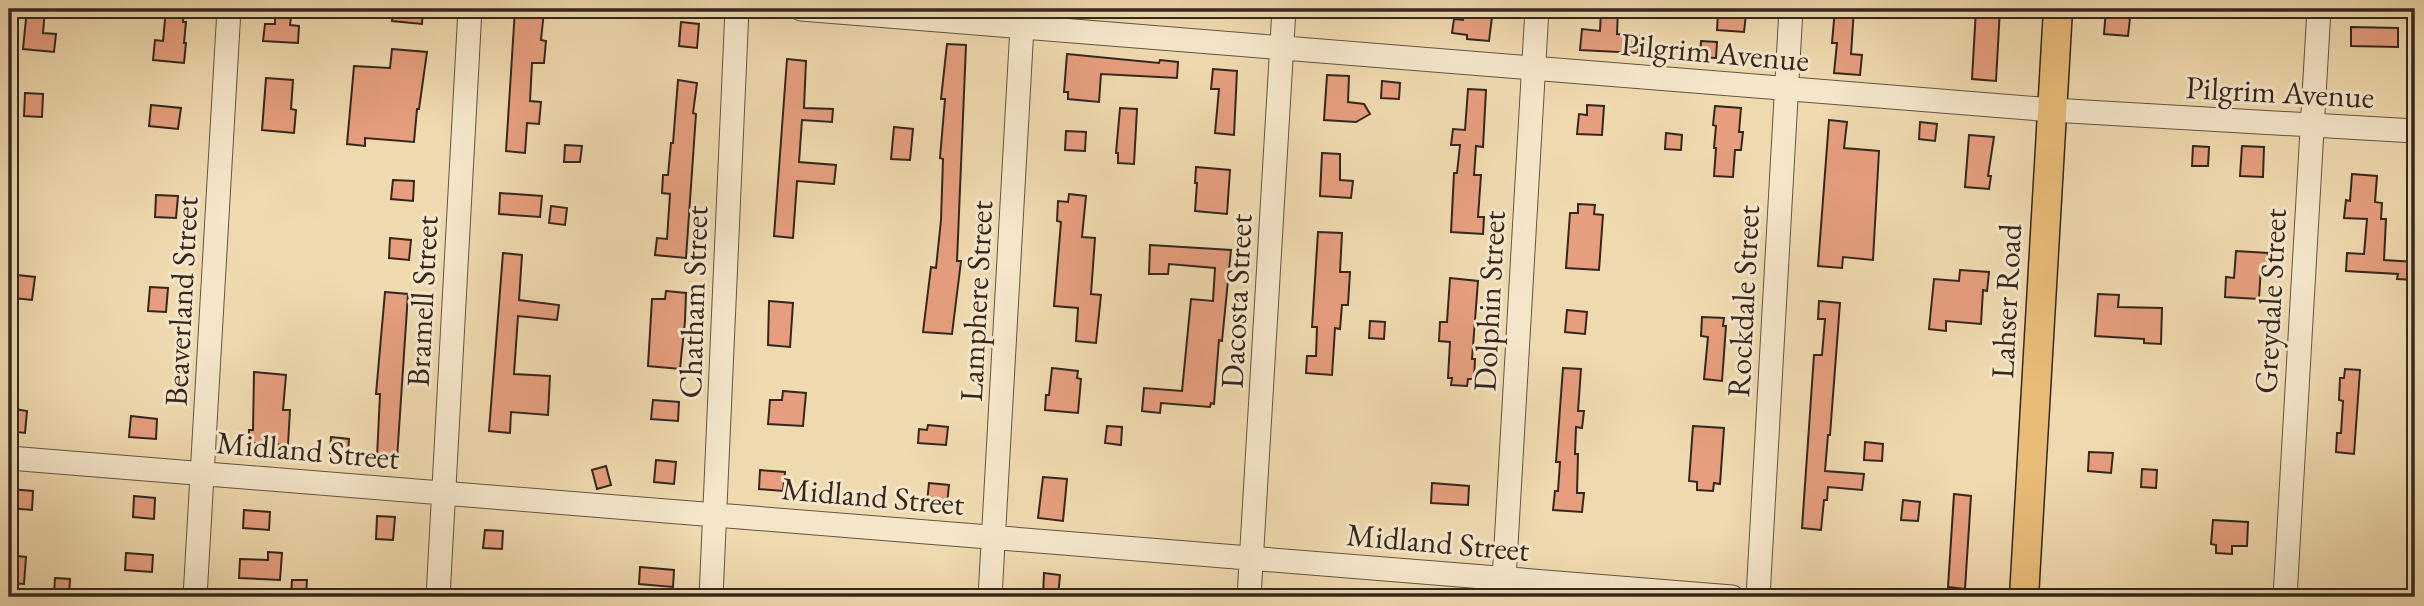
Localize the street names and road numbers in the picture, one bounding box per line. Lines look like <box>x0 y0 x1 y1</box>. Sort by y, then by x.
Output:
street label: Pilgrim Avenue <box>1619 23 1811 81</box>
street label: Pilgrim Avenue <box>2185 66 2375 118</box>
street label: Beaverland Street <box>155 195 207 407</box>
street label: Lamphere Street <box>950 199 1002 403</box>
street label: Rockdale Street <box>1717 204 1769 398</box>
street label: Chatham Street <box>669 205 717 399</box>
street label: Greydale Street <box>2244 207 2296 395</box>
street label: Dolphin Street <box>1463 209 1515 393</box>
street label: Dacosta Street <box>1210 213 1262 389</box>
street label: Bramell Street <box>397 214 447 388</box>
street label: Lahser Road <box>1981 222 2031 379</box>
street label: Midland Street <box>215 421 401 479</box>
street label: Midland Street <box>780 467 966 525</box>
street label: Midland Street <box>1345 513 1531 571</box>

